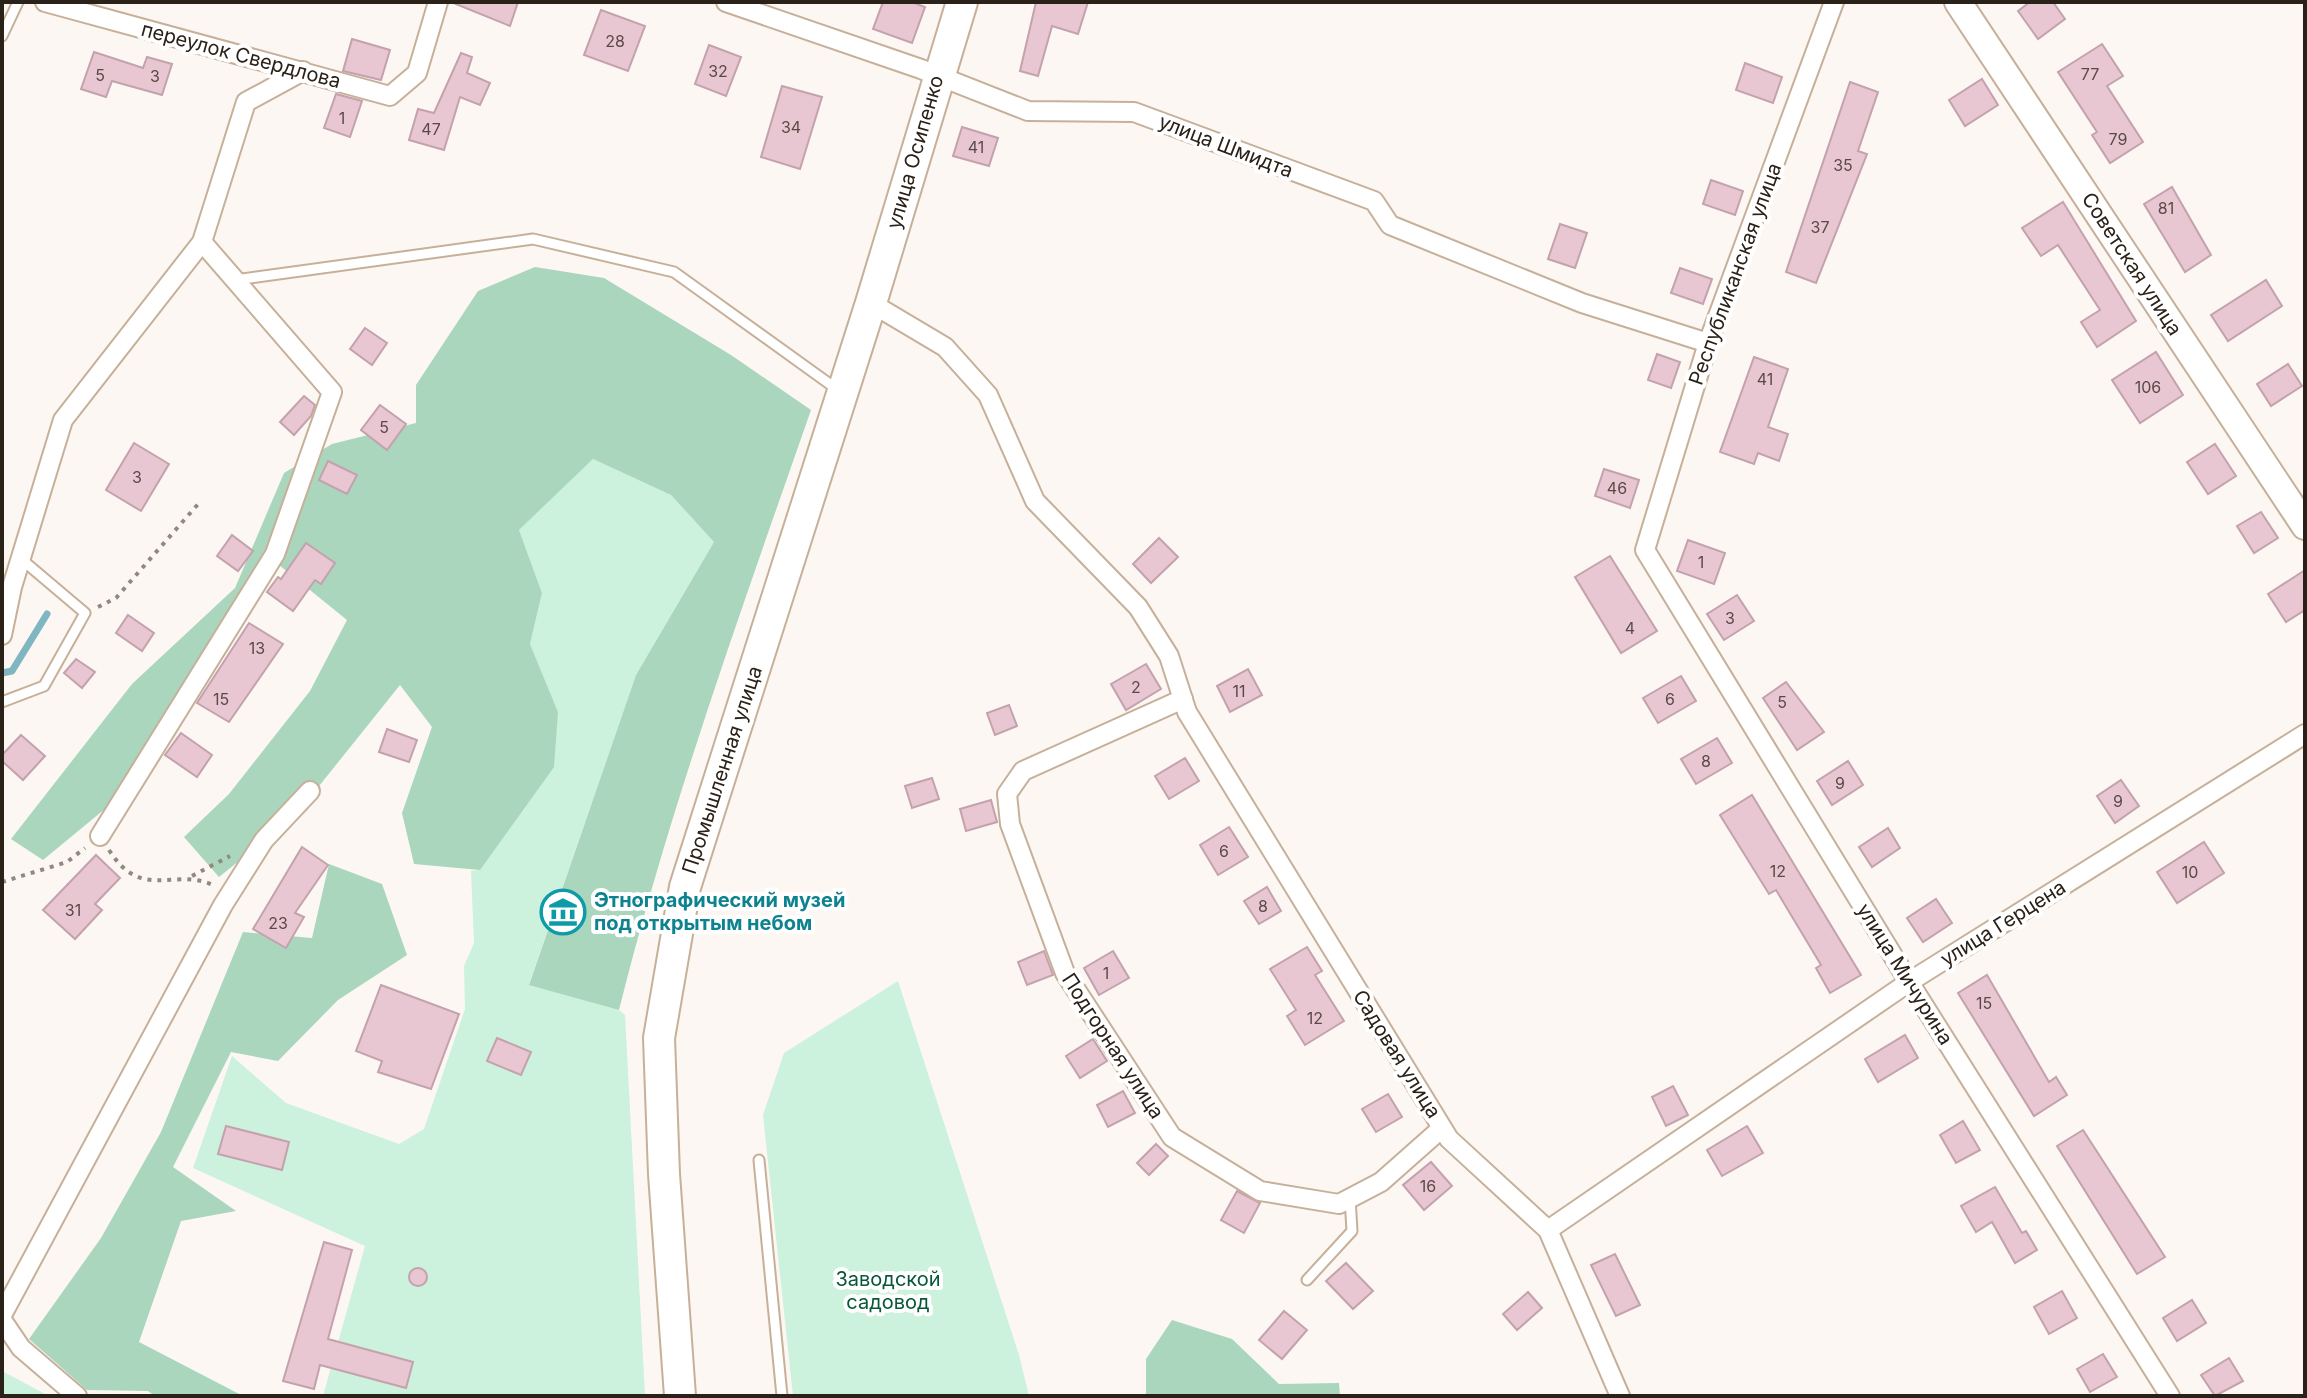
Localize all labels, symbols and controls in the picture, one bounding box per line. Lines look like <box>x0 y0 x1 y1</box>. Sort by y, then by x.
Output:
street label: переулок Свердлова <box>139 17 343 93</box>
house number: 28 <box>605 31 625 51</box>
house number: 32 <box>708 61 728 81</box>
house number: 77 <box>2081 64 2099 84</box>
house number: 5 <box>95 65 105 85</box>
house number: 3 <box>150 66 160 86</box>
street label: улица Осипенко <box>882 72 948 232</box>
house number: 1 <box>339 108 345 128</box>
street label: улица Шмидта <box>1155 109 1297 183</box>
house number: 34 <box>781 117 801 137</box>
house number: 47 <box>421 119 441 139</box>
house number: 79 <box>2109 129 2127 149</box>
house number: 41 <box>968 137 984 157</box>
house number: 35 <box>1833 155 1853 175</box>
street label: Республиканская улица <box>1684 160 1786 388</box>
street label: Советская улица <box>2077 188 2187 340</box>
house number: 81 <box>2158 198 2174 218</box>
house number: 37 <box>1811 217 1829 237</box>
house number: 41 <box>1757 369 1773 389</box>
house number: 106 <box>2135 377 2161 397</box>
house number: 5 <box>379 417 389 437</box>
house number: 3 <box>132 467 142 487</box>
house number: 46 <box>1607 478 1627 498</box>
house number: 1 <box>1698 552 1704 572</box>
house number: 3 <box>1725 608 1735 628</box>
house number: 4 <box>1625 618 1635 638</box>
house number: 13 <box>249 638 265 658</box>
street label: Промышленная улица <box>677 663 767 877</box>
house number: 2 <box>1131 677 1141 697</box>
house number: 11 <box>1232 681 1246 701</box>
house number: 15 <box>213 689 229 709</box>
house number: 6 <box>1665 689 1675 709</box>
house number: 5 <box>1777 692 1787 712</box>
house number: 8 <box>1701 751 1711 771</box>
house number: 9 <box>1835 773 1845 793</box>
house number: 9 <box>2113 791 2123 811</box>
house number: 6 <box>1219 841 1229 861</box>
house number: 12 <box>1770 861 1786 881</box>
house number: 10 <box>2182 862 2198 882</box>
street label: улица Герцена <box>1936 875 2070 971</box>
museum icon: Этнографический музей под открытым небом <box>539 888 587 936</box>
place label: Этнографический музей под открытым небом <box>594 888 845 935</box>
house number: 8 <box>1258 896 1268 916</box>
street label: улица Мичурина <box>1852 899 1958 1049</box>
house number: 31 <box>65 900 81 920</box>
house number: 23 <box>268 913 288 933</box>
house number: 1 <box>1103 963 1109 983</box>
street label: Подгорная улица <box>1057 969 1169 1123</box>
street label: Садовая улица <box>1348 986 1446 1122</box>
house number: 15 <box>1976 993 1992 1013</box>
house number: 12 <box>1307 1008 1323 1028</box>
house number: 16 <box>1420 1176 1436 1196</box>
park label: Заводской садовод <box>835 1267 941 1314</box>

